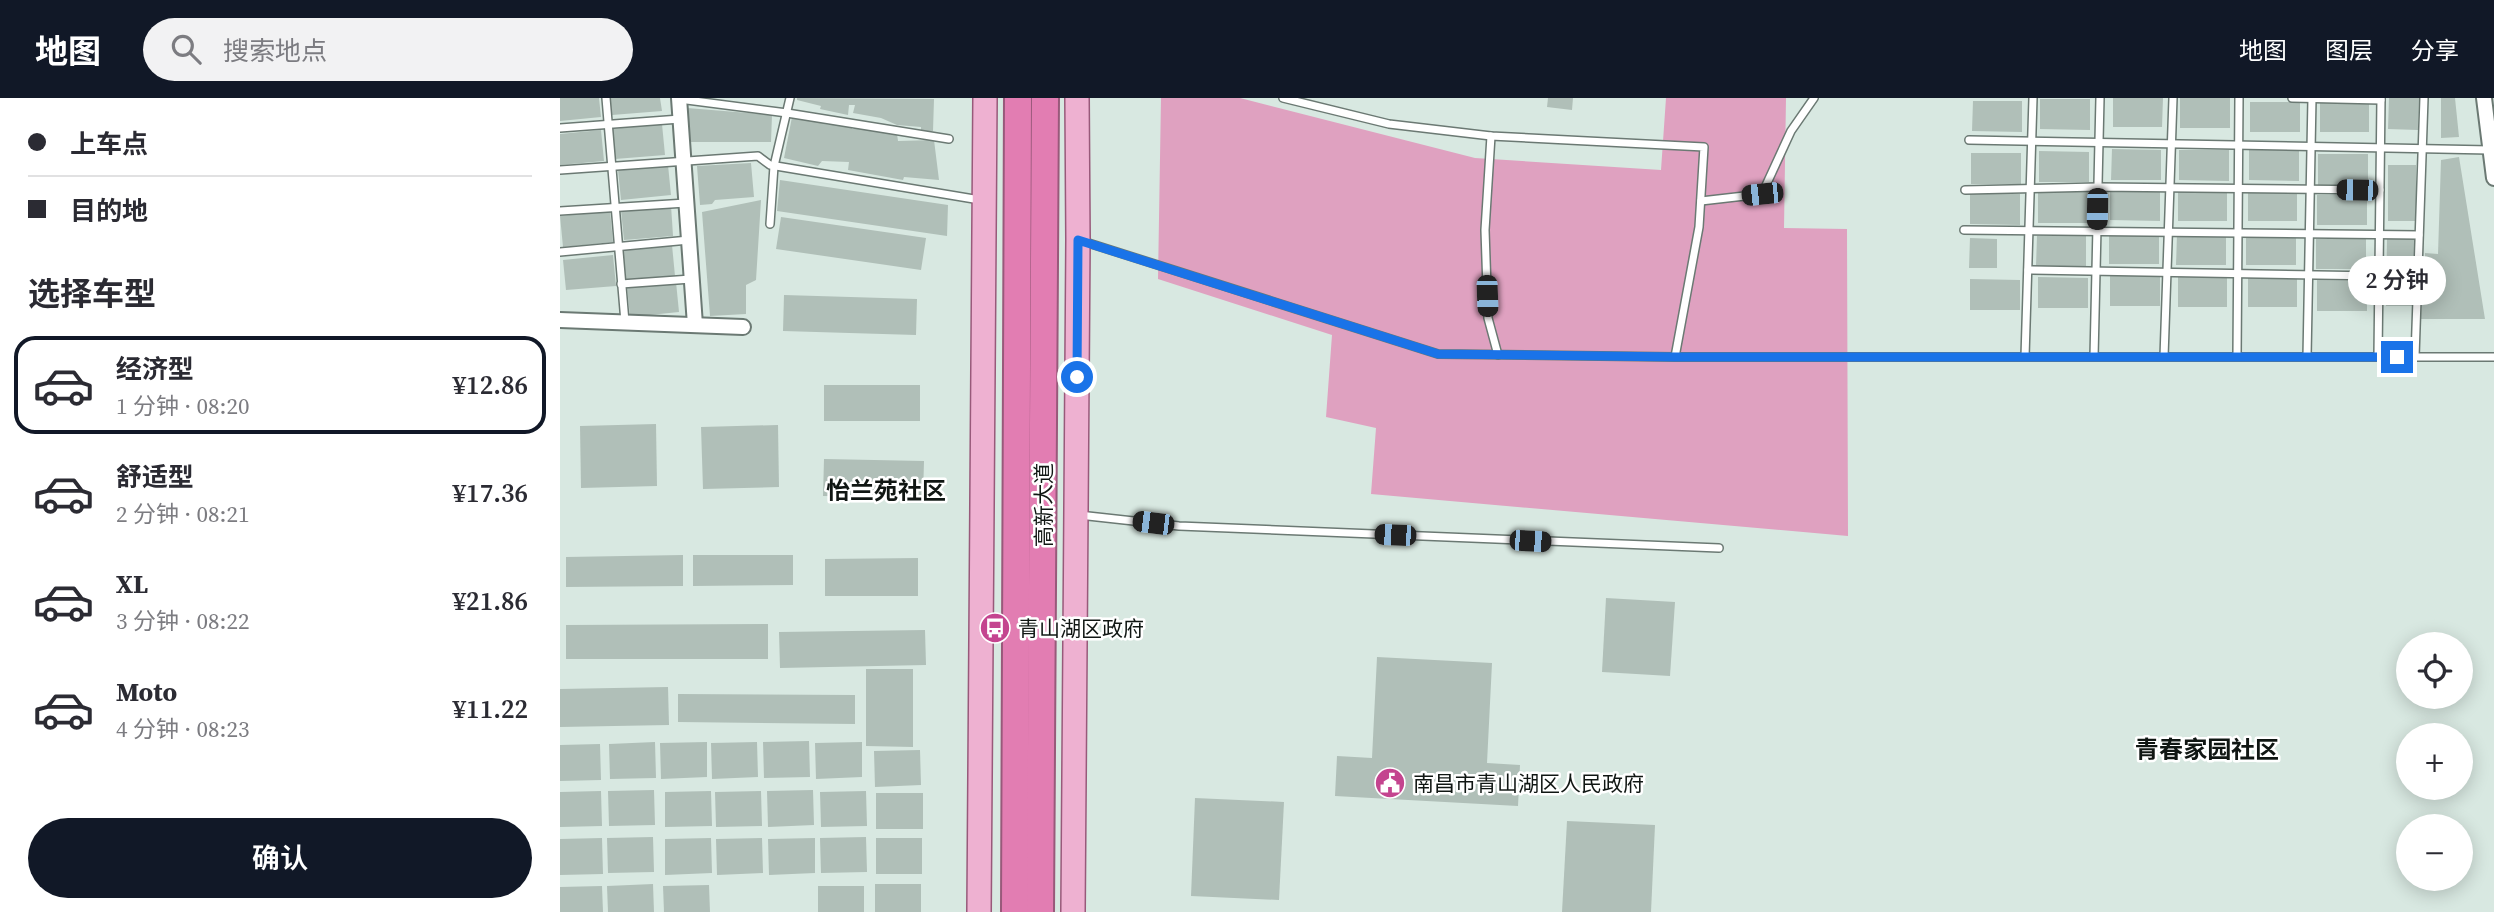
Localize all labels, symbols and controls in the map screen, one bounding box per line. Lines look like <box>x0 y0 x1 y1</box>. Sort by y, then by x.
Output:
search box <box>143 18 633 81</box>
text: 地图 <box>35 29 101 74</box>
icon: search <box>167 30 205 68</box>
text: 搜索地点 <box>223 33 327 69</box>
text: 地图 <box>2239 34 2287 67</box>
text: 图层 <box>2325 34 2373 67</box>
text: 分享 <box>2411 34 2459 67</box>
text: 上车点 <box>70 126 148 162</box>
car <box>2336 179 2379 201</box>
car <box>1741 181 1784 207</box>
car <box>2087 188 2108 230</box>
text: 目的地 <box>70 193 148 229</box>
callout: 2 分钟 <box>2348 256 2446 304</box>
text: 2 分钟 <box>2365 264 2429 296</box>
text: 选择车型 <box>28 272 156 316</box>
car <box>1476 275 1499 317</box>
route end <box>2381 341 2413 373</box>
text: 经济型 <box>116 351 194 387</box>
icon: car <box>32 354 95 417</box>
route start <box>1061 361 1093 393</box>
text: ¥12.86 <box>453 367 528 403</box>
text: 1 分钟 · 08:20 <box>116 390 249 422</box>
text: 舒适型 <box>116 459 194 495</box>
icon: car <box>32 462 95 525</box>
street label: 高新大道 <box>1029 463 1058 547</box>
district label: 怡兰苑社区 <box>826 474 946 507</box>
text: ¥17.36 <box>453 475 528 511</box>
text: 2 分钟 · 08:21 <box>116 498 249 530</box>
car <box>1131 510 1176 536</box>
car <box>1374 524 1417 546</box>
car <box>1509 529 1552 553</box>
text: XL <box>116 566 148 602</box>
icon: car <box>32 570 95 633</box>
text: ¥21.86 <box>453 583 528 619</box>
text: 3 分钟 · 08:22 <box>116 605 249 637</box>
bus stop icon: 青山湖区政府 <box>978 611 1012 645</box>
place label: 青山湖区政府 <box>1018 614 1144 643</box>
map controls <box>2396 632 2473 891</box>
button: locate <box>2396 632 2473 709</box>
text: Moto <box>116 674 177 710</box>
icon: car <box>32 678 95 741</box>
text: ¥11.22 <box>453 691 528 727</box>
text: 4 分钟 · 08:23 <box>116 713 249 745</box>
button: + <box>2396 723 2473 800</box>
district label: 青春家园社区 <box>2135 733 2279 766</box>
public building icon: 南昌市青山湖区人民政府 <box>1373 766 1407 800</box>
place label: 南昌市青山湖区人民政府 <box>1413 769 1644 798</box>
button: − <box>2396 814 2473 891</box>
button: 确认 <box>28 818 532 898</box>

